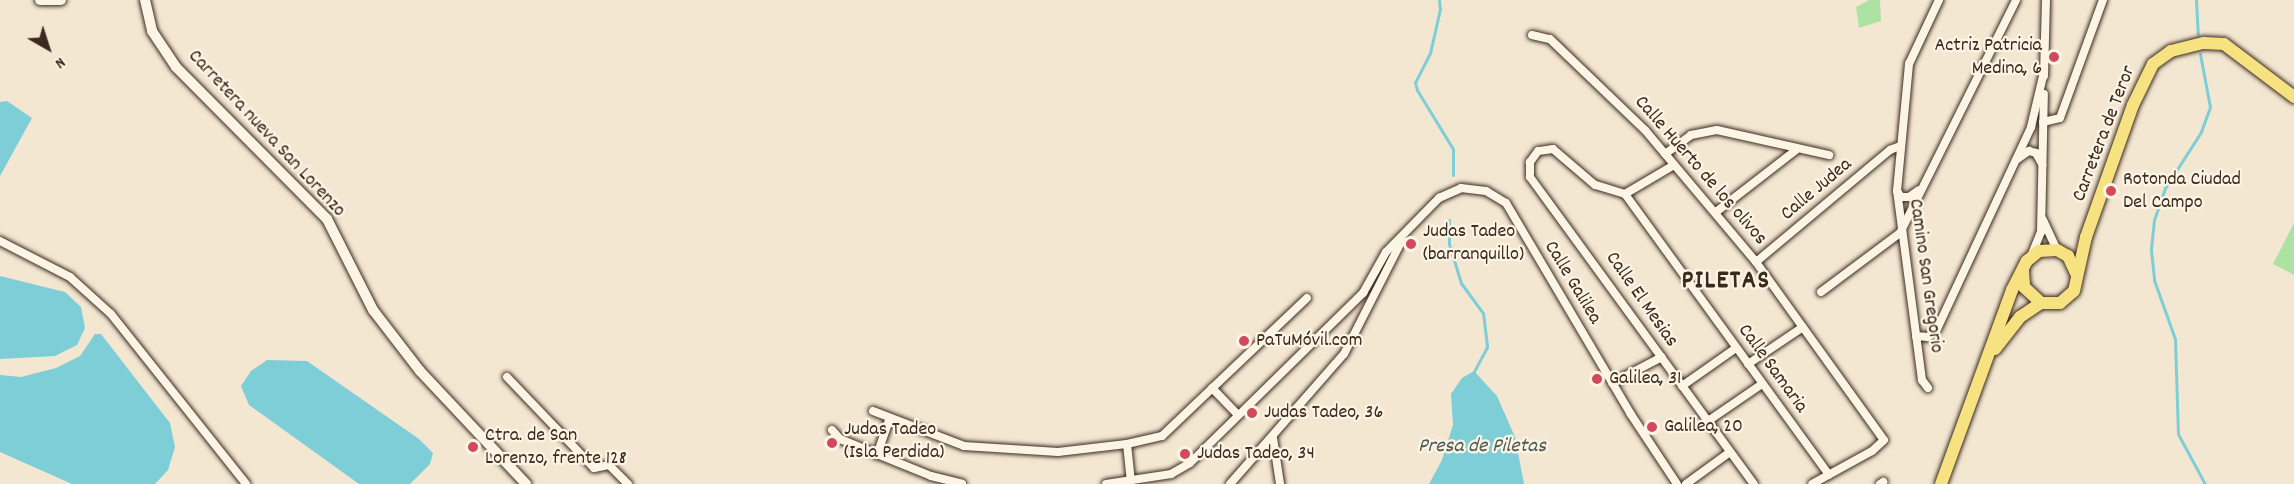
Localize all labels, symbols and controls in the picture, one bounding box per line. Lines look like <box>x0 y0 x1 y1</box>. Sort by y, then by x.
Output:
north arrow <box>18 18 78 78</box>
place label: Actriz Patricia Medina, 6 <box>1934 34 2042 81</box>
street label: Carretera nueva San Lorenzo <box>182 45 350 223</box>
marker: Actriz Patricia Medina, 6 <box>2047 50 2061 64</box>
text: N <box>49 51 70 74</box>
street label: Carretera de Teror <box>2068 63 2142 205</box>
street label: Calle Huerto de los olivos <box>1628 91 1772 251</box>
street label: Calle Judea <box>1776 153 1858 227</box>
place label: Rotonda Ciudad Del Campo <box>2123 168 2241 215</box>
marker: Rotonda Ciudad Del Campo <box>2104 184 2118 198</box>
street label: Camino San Gregorio <box>1902 197 1948 355</box>
place label: Judas Tadeo (barranquillo) <box>1423 220 1524 267</box>
marker: Judas Tadeo (barranquillo) <box>1404 237 1418 251</box>
street label: Calle Galilea <box>1538 237 1606 329</box>
street label: Calle El Mesias <box>1599 248 1683 352</box>
district label: PILETAS <box>1682 266 1770 298</box>
street label: Calle Samaria <box>1732 320 1812 418</box>
place label: PaTuMóvil.com <box>1256 329 1362 353</box>
marker: PaTuMóvil.com <box>1237 334 1251 348</box>
place label: Galilea, 31 <box>1609 367 1681 391</box>
marker: Galilea, 31 <box>1590 372 1604 386</box>
place label: Judas Tadeo, 36 <box>1264 401 1383 425</box>
marker: Judas Tadeo, 36 <box>1245 406 1259 420</box>
place label: Galilea, 20 <box>1664 415 1743 439</box>
place label: Judas Tadeo (Isla Perdida) <box>844 419 944 466</box>
marker: Galilea, 20 <box>1645 420 1659 434</box>
place label: Ctra. de San Lorenzo, frente 128 <box>485 424 627 471</box>
water label: Presa de Piletas <box>1418 434 1546 460</box>
marker: Judas Tadeo (Isla Perdida) <box>825 436 839 450</box>
marker: Ctra. de San Lorenzo, frente 128 <box>466 440 480 454</box>
place label: Judas Tadeo, 34 <box>1197 442 1315 466</box>
marker: Judas Tadeo, 34 <box>1178 447 1192 461</box>

